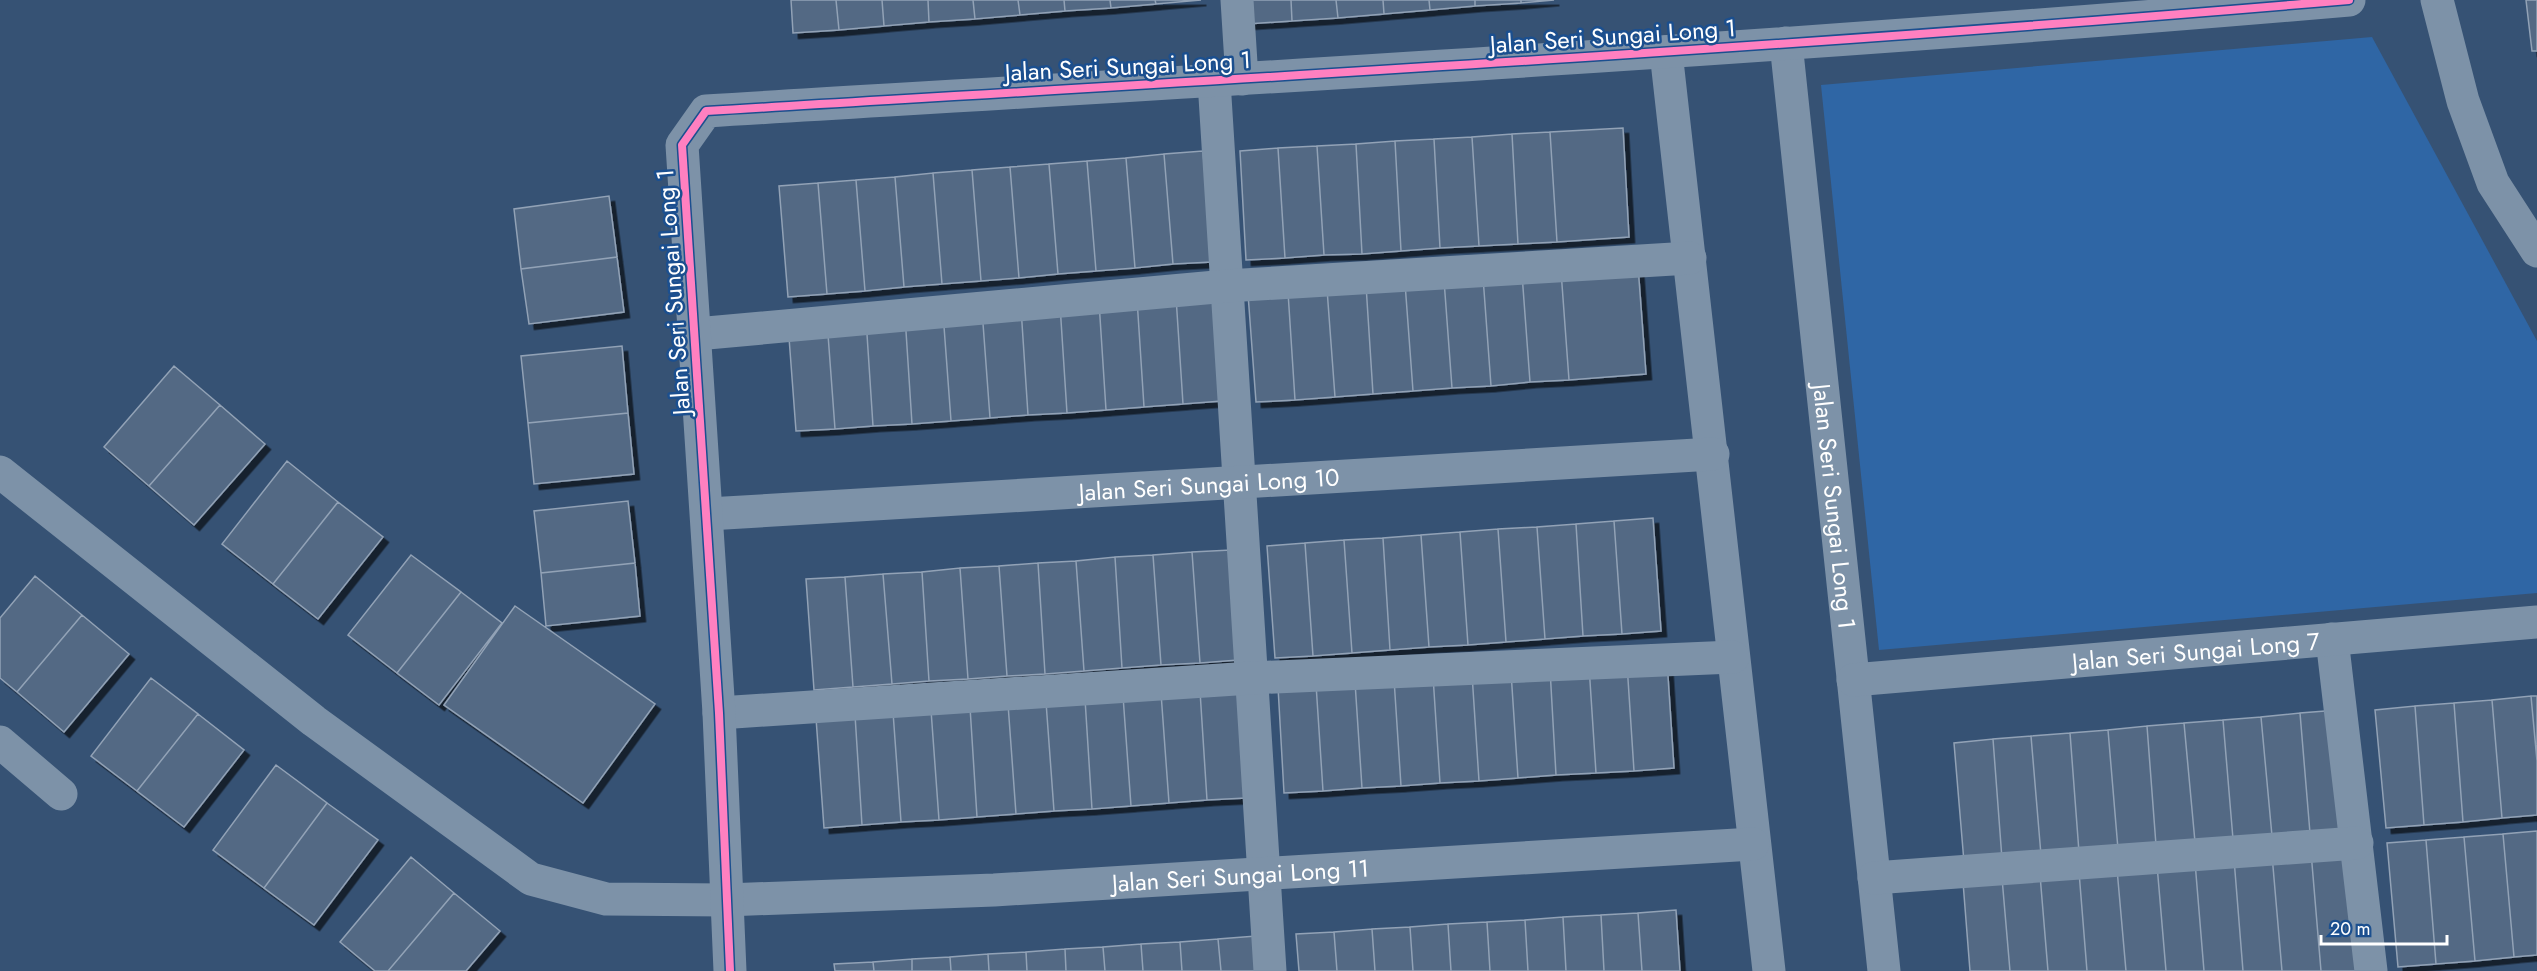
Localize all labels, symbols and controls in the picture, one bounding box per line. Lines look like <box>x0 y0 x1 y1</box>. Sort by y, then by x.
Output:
street label: Jalan Seri Sungai Long 1 <box>1486 10 1737 62</box>
street label: Jalan Seri Sungai Long 1 <box>1001 42 1252 90</box>
street label: Jalan Seri Sungai Long 1 <box>647 168 699 419</box>
street label: Jalan Seri Sungai Long 1 <box>1804 379 1865 631</box>
street label: Jalan Seri Sungai Long 10 <box>1075 459 1340 510</box>
street label: Jalan Seri Sungai Long 7 <box>2067 623 2321 679</box>
street label: Jalan Seri Sungai Long 11 <box>1108 850 1370 900</box>
scale bar <box>2321 908 2447 946</box>
text: 20 m <box>2330 916 2370 942</box>

